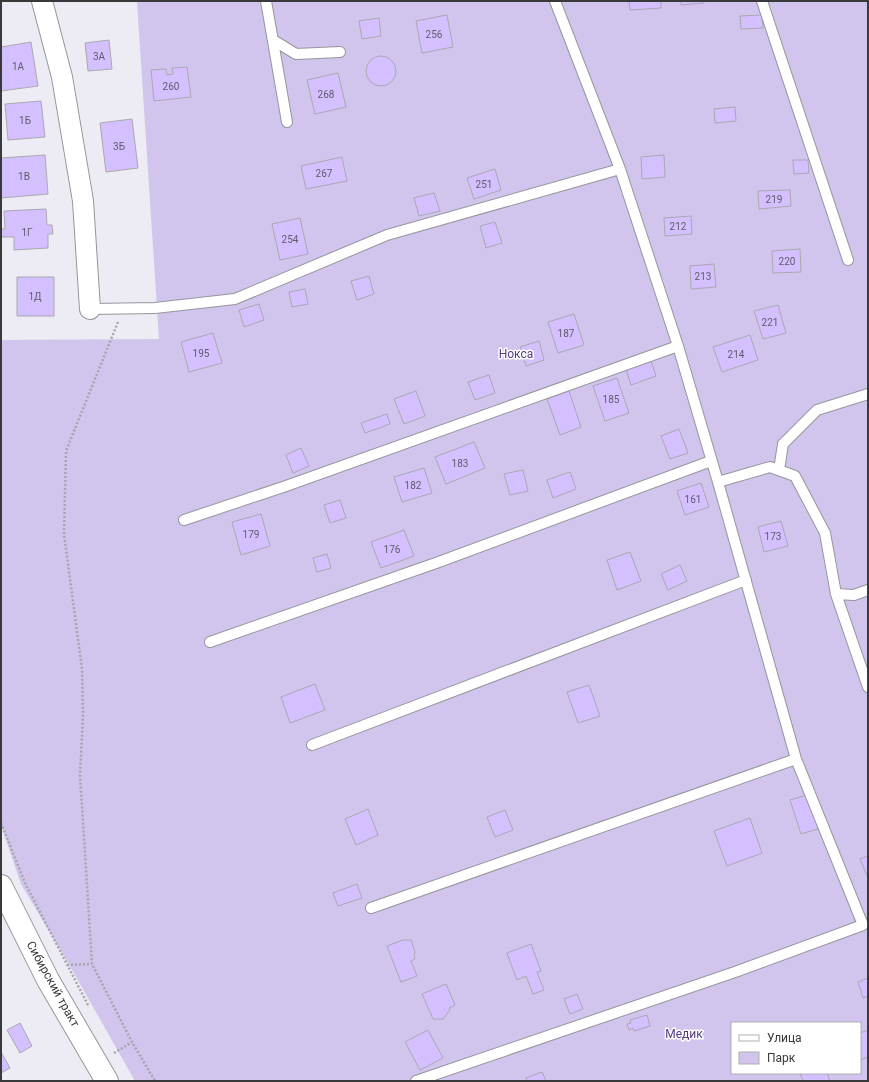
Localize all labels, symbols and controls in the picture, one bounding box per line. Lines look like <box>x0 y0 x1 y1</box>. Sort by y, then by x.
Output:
house number: 256 <box>426 29 443 40</box>
house number: 3А <box>93 51 106 62</box>
house number: 1А <box>12 61 25 72</box>
house number: 260 <box>163 81 180 92</box>
house number: 268 <box>318 89 335 100</box>
house number: 1Б <box>19 115 31 126</box>
house number: 3Б <box>113 141 125 152</box>
house number: 267 <box>316 168 333 179</box>
house number: 1В <box>18 171 30 182</box>
house number: 251 <box>476 179 492 190</box>
house number: 219 <box>766 194 782 205</box>
house number: 212 <box>670 221 687 232</box>
house number: 1Г <box>21 227 33 238</box>
house number: 254 <box>282 234 299 245</box>
house number: 220 <box>779 256 796 267</box>
house number: 213 <box>695 271 711 282</box>
house number: 1Д <box>28 291 42 302</box>
house number: 221 <box>762 317 778 328</box>
house number: 187 <box>558 328 575 339</box>
park label: Нокса <box>499 347 533 361</box>
house number: 195 <box>193 348 210 359</box>
house number: 214 <box>728 349 745 360</box>
house number: 185 <box>603 394 620 405</box>
house number: 183 <box>452 458 468 469</box>
house number: 182 <box>405 480 422 491</box>
house number: 161 <box>685 494 701 505</box>
house number: 179 <box>243 529 259 540</box>
house number: 173 <box>765 531 781 542</box>
house number: 176 <box>384 544 401 555</box>
street label: Сибирский тракт <box>24 939 82 1029</box>
legend <box>731 1022 861 1074</box>
park label: Медик <box>665 1027 703 1041</box>
text: Улица <box>767 1031 802 1045</box>
text: Парк <box>767 1051 796 1065</box>

